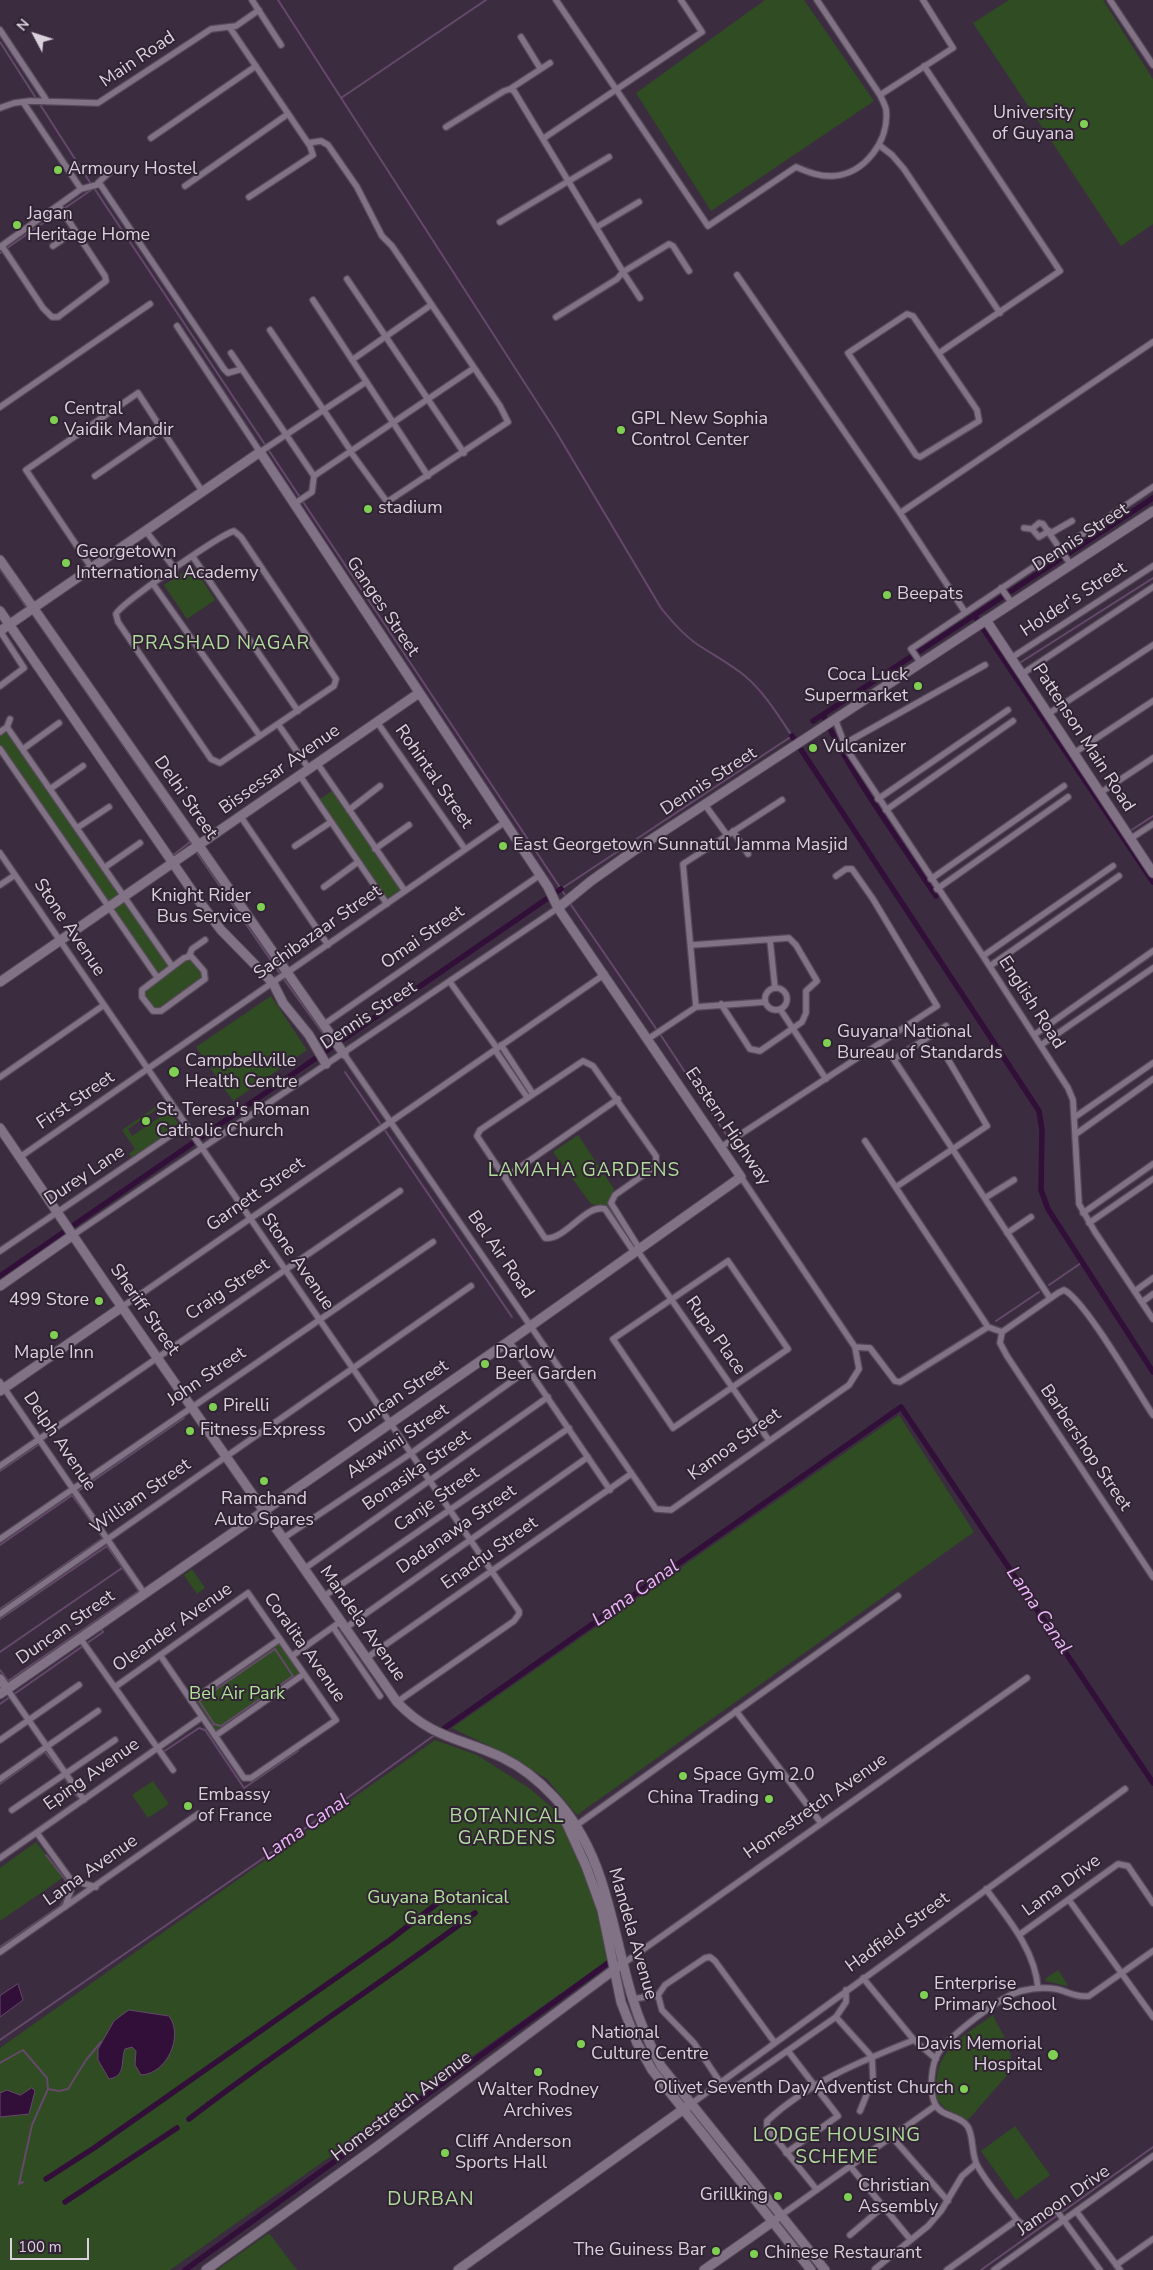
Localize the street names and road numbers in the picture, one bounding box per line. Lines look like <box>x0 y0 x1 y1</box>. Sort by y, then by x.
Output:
street label: Main Road <box>96 27 180 93</box>
street label: Dennis Street <box>1029 499 1133 577</box>
street label: Ganges Street <box>341 553 423 661</box>
street label: Holder's Street <box>1017 558 1131 642</box>
street label: Pattenson Main Road <box>1027 660 1139 816</box>
street label: Bissessar Avenue <box>215 720 345 820</box>
street label: Rohintal Street <box>389 721 477 833</box>
street label: Dennis Street <box>657 743 761 821</box>
street label: Delhi Street <box>149 752 221 844</box>
street label: Stone Avenue <box>28 875 110 981</box>
street label: Sachibazaar Street <box>250 881 386 985</box>
street label: Omai Street <box>377 901 469 975</box>
street label: English Road <box>993 953 1069 1053</box>
street label: Dennis Street <box>317 977 421 1055</box>
street label: Eastern Highway <box>680 1064 774 1190</box>
street label: First Street <box>33 1067 119 1135</box>
street label: Durey Lane <box>41 1141 129 1211</box>
street label: Garnett Street <box>203 1153 309 1237</box>
street label: Bel Air Road <box>462 1207 538 1303</box>
street label: Stone Avenue <box>256 1210 338 1314</box>
street label: Craig Street <box>182 1254 274 1326</box>
street label: Sheriff Street <box>104 1260 184 1360</box>
street label: Rupa Place <box>680 1293 750 1379</box>
street label: John Street <box>164 1343 250 1411</box>
street label: Duncan Street <box>345 1356 453 1438</box>
street label: Barbershop Street <box>1035 1381 1135 1515</box>
street label: Delph Avenue <box>18 1388 100 1496</box>
street label: Akawini Street <box>343 1400 453 1484</box>
street label: Kamoa Street <box>684 1404 786 1486</box>
street label: Bonasika Street <box>359 1426 475 1516</box>
street label: William Street <box>87 1454 195 1540</box>
street label: Canje Street <box>390 1463 484 1537</box>
street label: Dadanawa Street <box>393 1481 521 1579</box>
street label: Enachu Street <box>438 1513 542 1595</box>
street label: Mandela Avenue <box>314 1562 410 1686</box>
street label: Oleander Avenue <box>109 1579 237 1677</box>
street label: Duncan Street <box>13 1586 119 1670</box>
street label: Coralita Avenue <box>258 1589 350 1707</box>
street label: Eping Avenue <box>40 1734 144 1816</box>
street label: Homestretch Avenue <box>740 1749 892 1865</box>
street label: Lama Avenue <box>40 1831 142 1911</box>
street label: Lama Drive <box>1019 1850 1105 1922</box>
street label: Mandela Avenue <box>603 1866 661 2002</box>
street label: Hadfield Street <box>842 1888 954 1978</box>
street label: Homestretch Avenue <box>328 2047 476 2167</box>
street label: Jamoon Drive <box>1013 2161 1115 2241</box>

